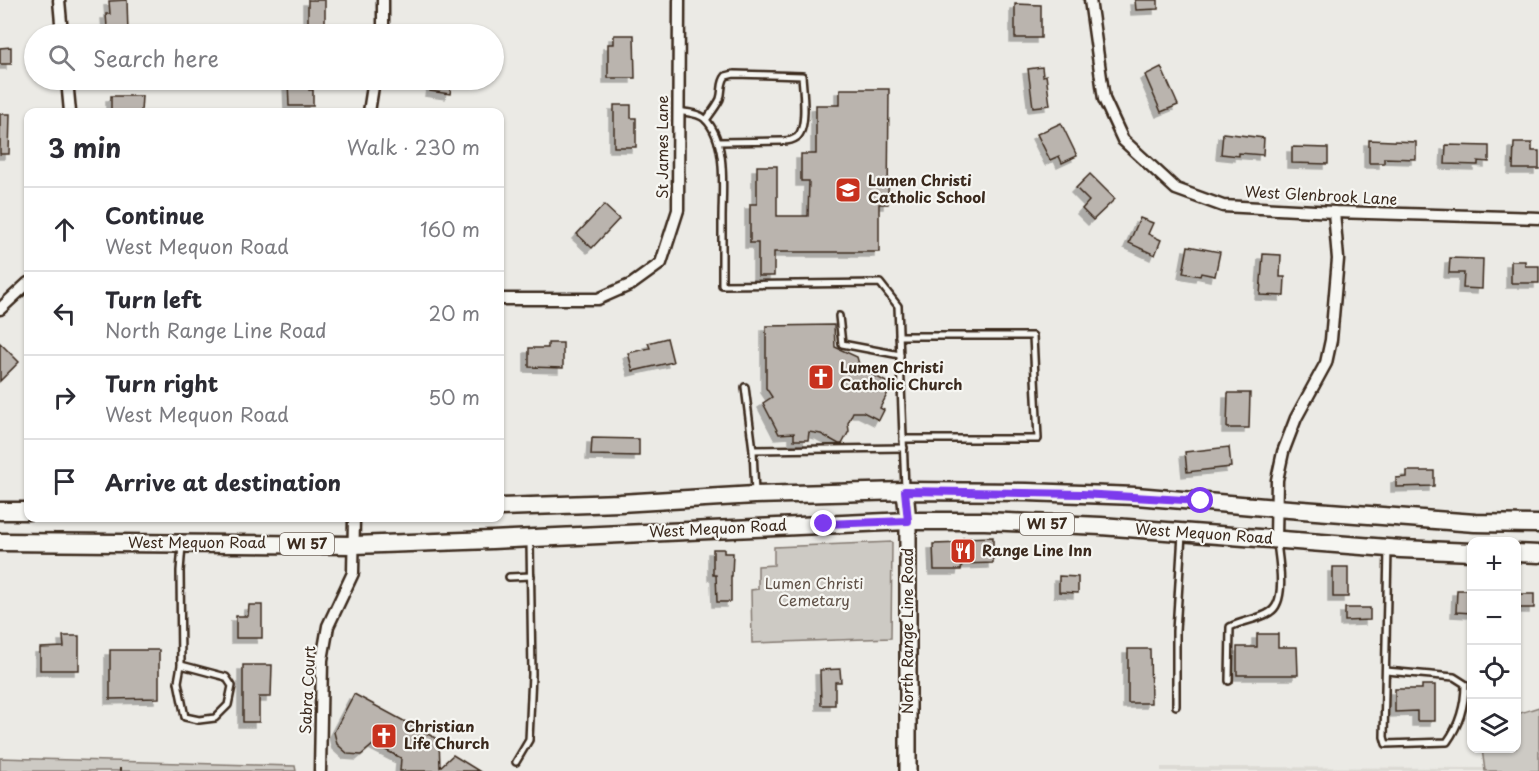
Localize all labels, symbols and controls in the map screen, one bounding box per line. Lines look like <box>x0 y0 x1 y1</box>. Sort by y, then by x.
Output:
search box <box>24 24 504 90</box>
icon: search <box>45 41 78 74</box>
text: Search here <box>93 41 219 74</box>
street label: St James Lane <box>650 95 673 199</box>
text: 3 min <box>48 128 121 167</box>
text: Walk · 230 m <box>347 132 480 162</box>
place label: Lumen Christi Catholic School <box>868 168 986 208</box>
school or university icon: Lumen Christi Catholic School <box>833 175 863 205</box>
street label: West Glenbrook Lane <box>1244 179 1398 210</box>
text: Continue <box>105 198 204 231</box>
icon: ahead <box>48 213 81 246</box>
text: 160 m <box>420 214 480 244</box>
text: West Mequon Road <box>105 231 289 261</box>
text: Turn left <box>105 282 202 315</box>
icon: left <box>48 297 81 330</box>
text: 20 m <box>428 298 480 328</box>
text: North Range Line Road <box>105 315 327 345</box>
place label: Lumen Christi Catholic Church <box>840 355 963 395</box>
church icon: Lumen Christi Catholic Church <box>806 362 836 392</box>
text: Turn right <box>105 366 218 399</box>
icon: right <box>48 381 81 414</box>
text: 50 m <box>428 382 480 412</box>
text: West Mequon Road <box>105 399 289 429</box>
icon: arrive <box>48 465 81 498</box>
text: Arrive at destination <box>105 465 341 498</box>
route start <box>1187 487 1213 513</box>
route end <box>810 510 836 536</box>
street label: West Mequon Road <box>648 512 788 543</box>
road number: WI 57 <box>1020 513 1074 535</box>
street label: West Mequon Road <box>1134 516 1274 549</box>
street label: West Mequon Road <box>128 530 266 553</box>
road number: WI 57 <box>280 533 334 555</box>
restaurant icon: Range Line Inn <box>948 536 978 566</box>
map controls <box>1467 537 1521 753</box>
button: + <box>1467 537 1521 591</box>
place label: Range Line Inn <box>982 538 1092 561</box>
street label: North Range Line Road <box>895 548 918 714</box>
park label: Lumen Christi Cemetary <box>765 571 863 611</box>
button: − <box>1467 591 1521 645</box>
street label: Sabra Court <box>293 645 320 735</box>
button: locate <box>1467 645 1521 699</box>
button: layers <box>1467 699 1521 753</box>
place label: Christian Life Church <box>404 714 489 754</box>
church icon: Christian Life Church <box>369 721 399 751</box>

